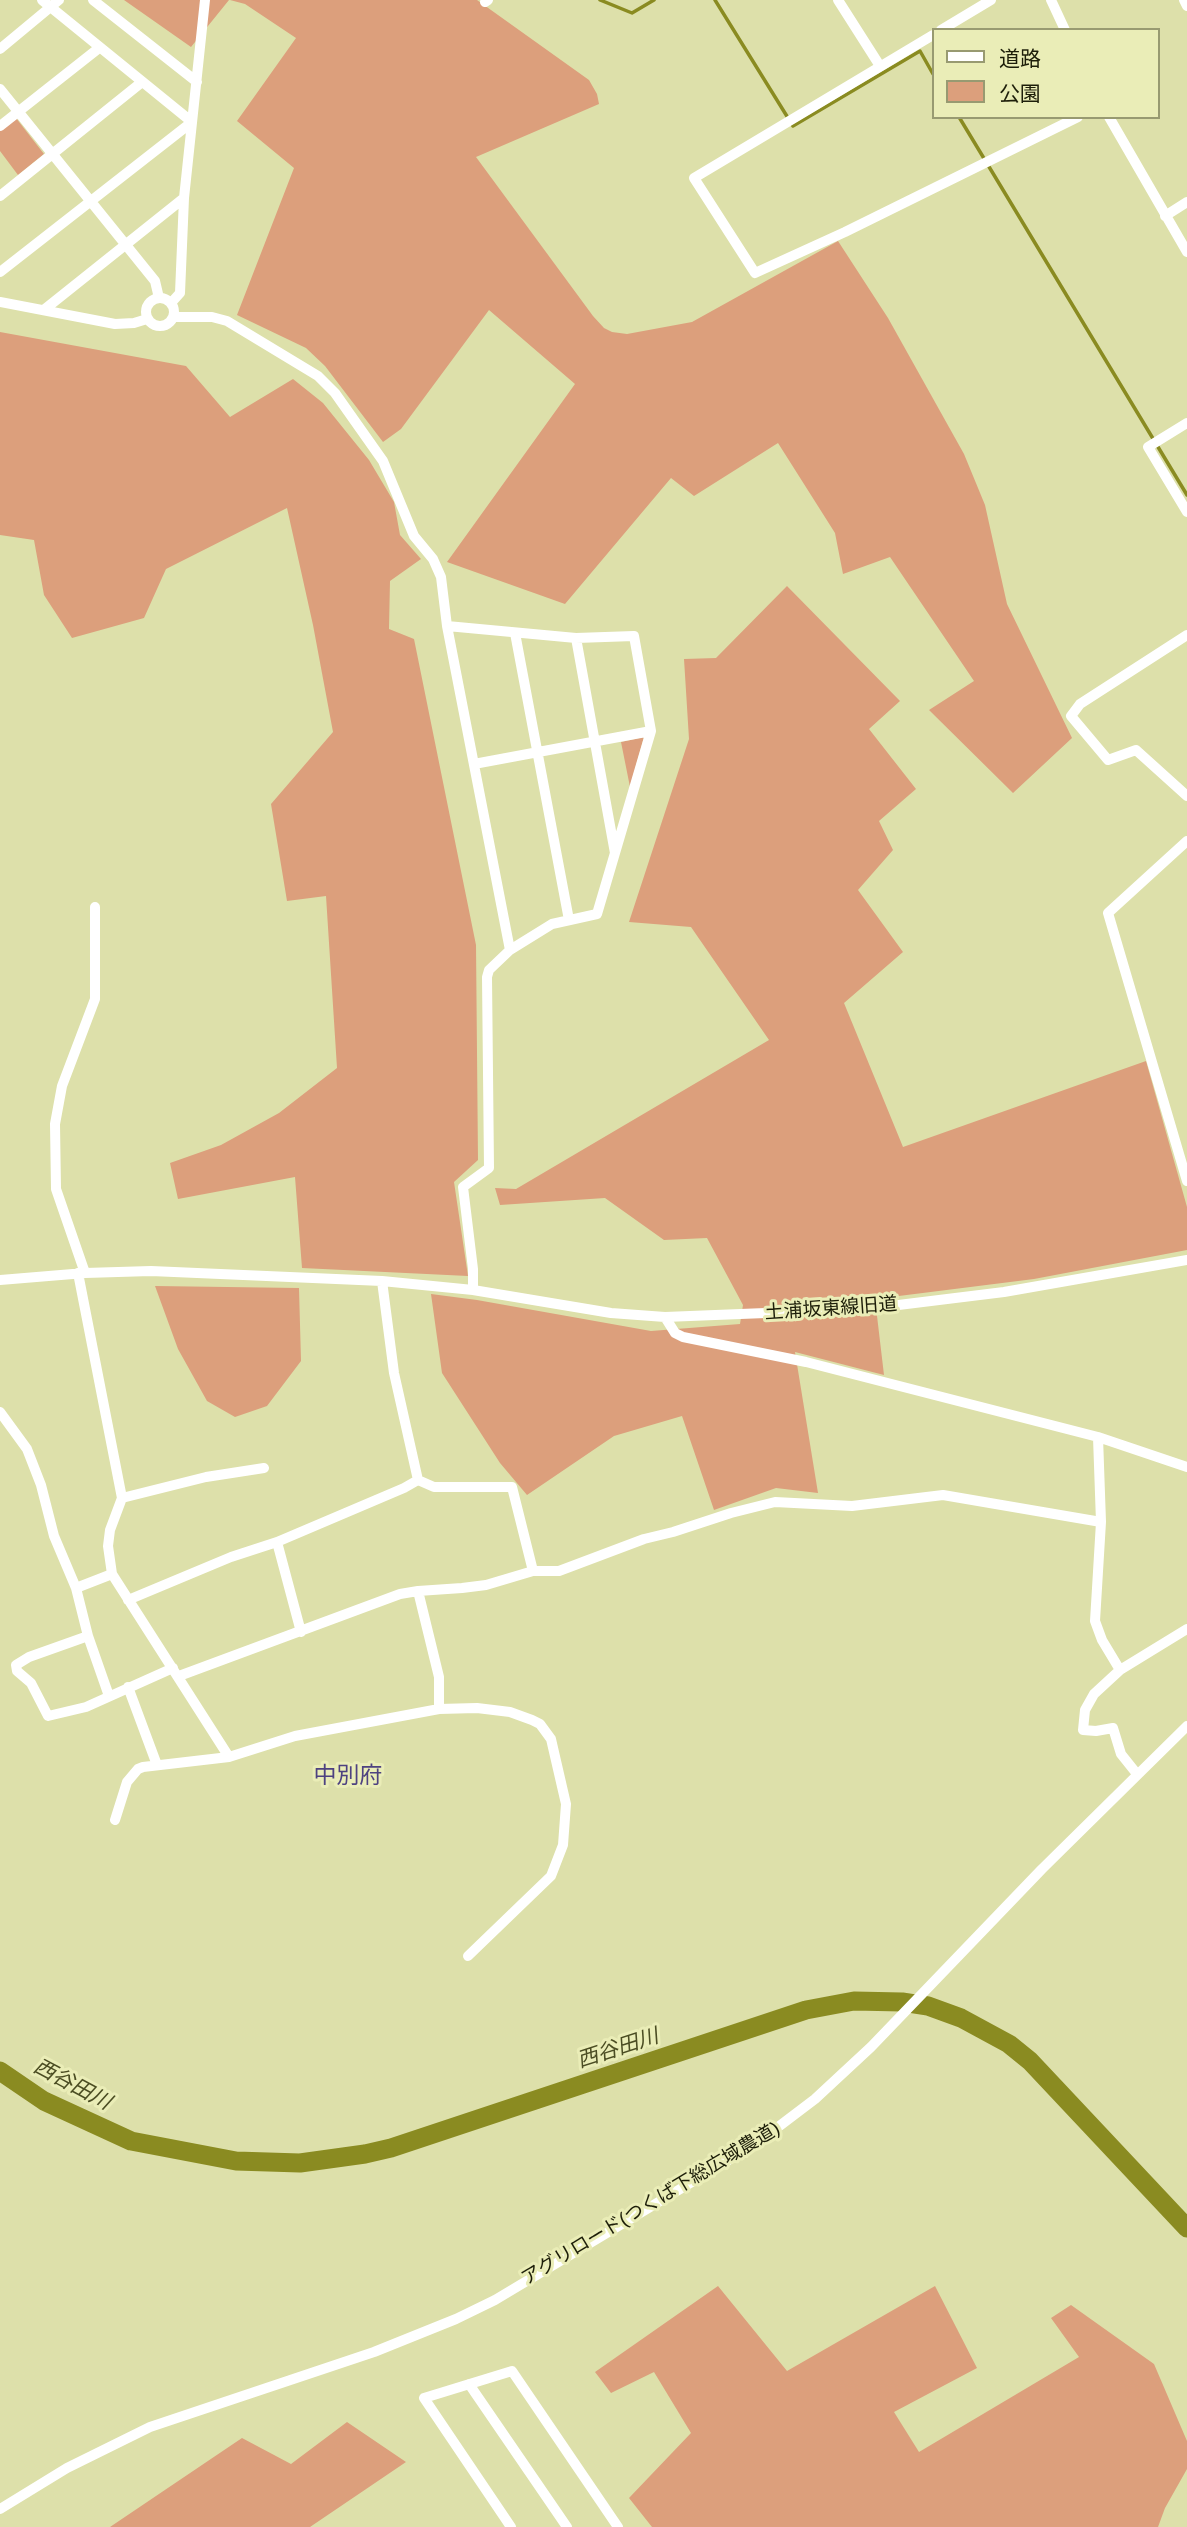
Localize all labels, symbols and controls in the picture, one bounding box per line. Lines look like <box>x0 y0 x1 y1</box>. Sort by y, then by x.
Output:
legend <box>932 28 1159 119</box>
text: 道路 <box>999 47 1041 70</box>
text: 公園 <box>999 82 1041 105</box>
street label: 土浦坂東線旧道 <box>764 1293 898 1325</box>
district label: 中別府 <box>314 1763 382 1791</box>
water label: 西谷田川 <box>574 2024 662 2074</box>
water label: 西谷田川 <box>29 2054 115 2116</box>
street label: アグリロード(つくば下総広域農道) <box>518 2118 784 2290</box>

